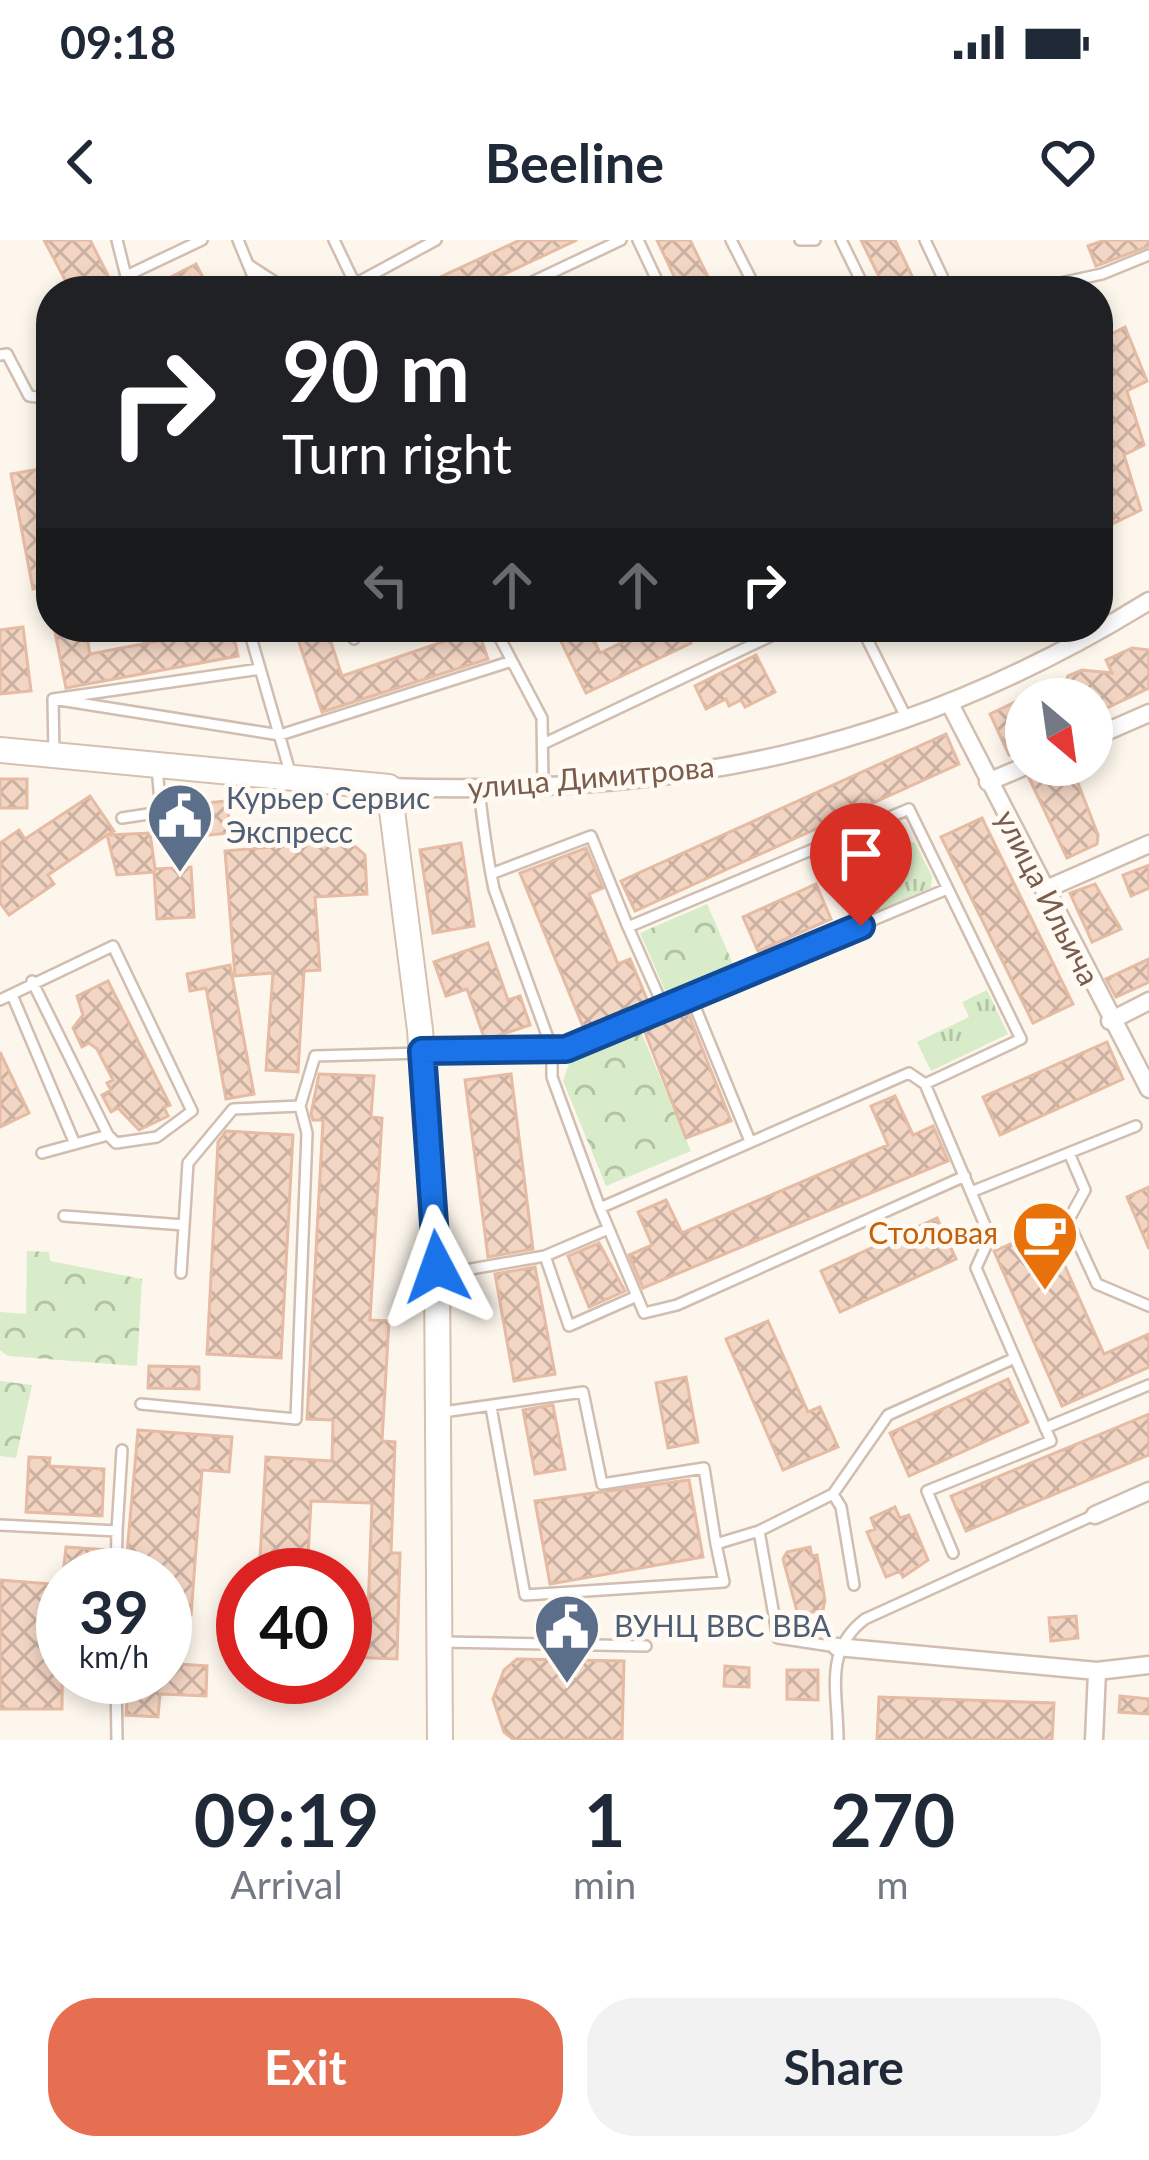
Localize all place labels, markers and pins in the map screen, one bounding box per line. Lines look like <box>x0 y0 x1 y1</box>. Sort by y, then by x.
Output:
place label: Курьер Сервис Экспресс <box>226 779 430 849</box>
public building icon: Курьер Сервис Экспресс <box>145 781 215 875</box>
pin <box>810 803 912 926</box>
cafe icon: Столовая <box>1010 1199 1080 1293</box>
place label: Столовая <box>868 1214 998 1250</box>
public building icon: ВУНЦ ВВС ВВА <box>532 1592 602 1686</box>
place label: ВУНЦ ВВС ВВА <box>614 1607 832 1643</box>

